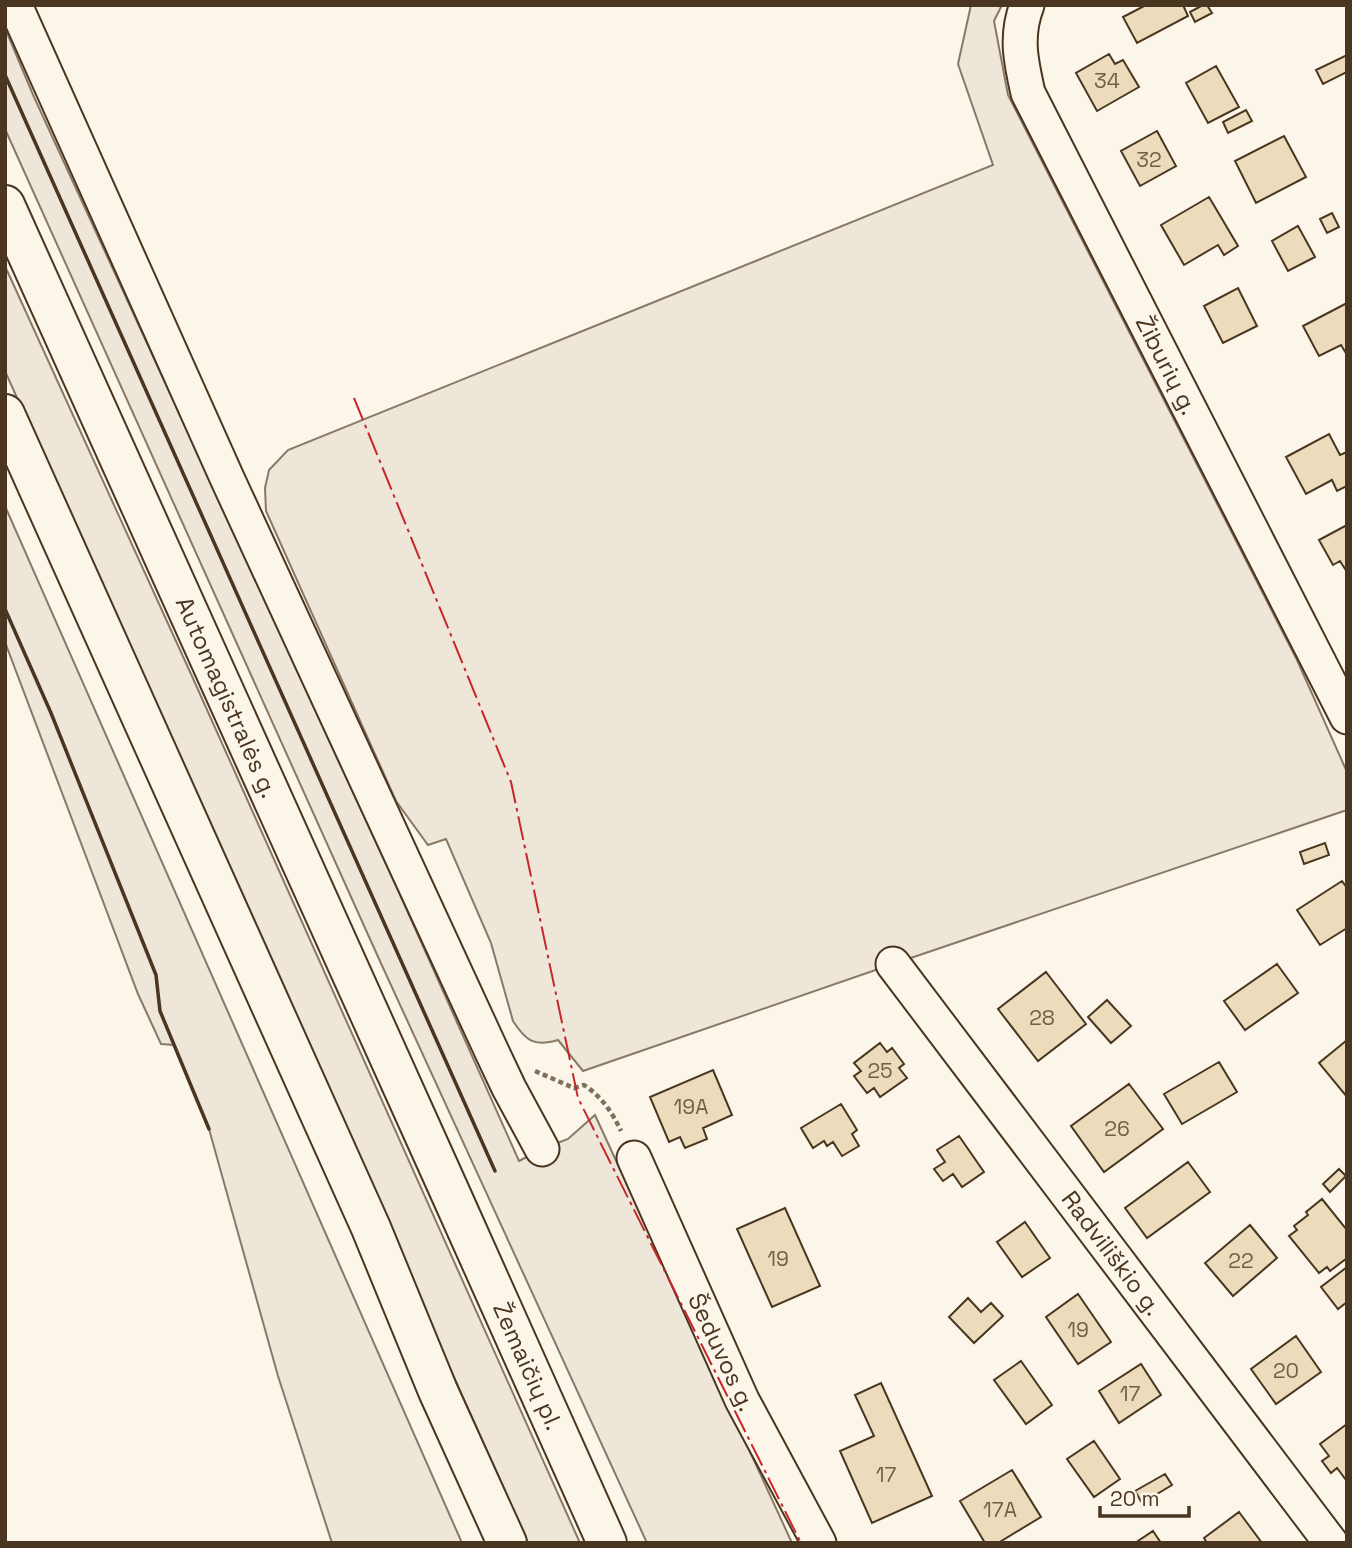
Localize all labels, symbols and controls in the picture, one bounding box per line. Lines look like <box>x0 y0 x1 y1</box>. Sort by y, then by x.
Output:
house number: 34 <box>1094 67 1120 94</box>
house number: 32 <box>1136 146 1162 173</box>
street label: Žiburių g. <box>1129 310 1205 420</box>
street label: Automagistralės g. <box>169 592 285 802</box>
house number: 28 <box>1029 1004 1055 1031</box>
house number: 25 <box>867 1057 893 1084</box>
house number: 19A <box>674 1093 708 1120</box>
house number: 26 <box>1104 1115 1130 1142</box>
street label: Radviliškio g. <box>1055 1184 1169 1322</box>
house number: 19 <box>767 1245 789 1272</box>
house number: 22 <box>1228 1247 1254 1274</box>
street label: Šeduvos g. <box>681 1288 763 1416</box>
street label: Žemaičių pl. <box>486 1297 570 1435</box>
house number: 19 <box>1067 1316 1089 1343</box>
house number: 20 <box>1273 1357 1299 1384</box>
house number: 17 <box>1120 1380 1140 1407</box>
house number: 17 <box>876 1461 896 1488</box>
scale bar <box>1100 1474 1189 1518</box>
text: 20 m <box>1110 1485 1160 1512</box>
house number: 17A <box>983 1496 1017 1523</box>

